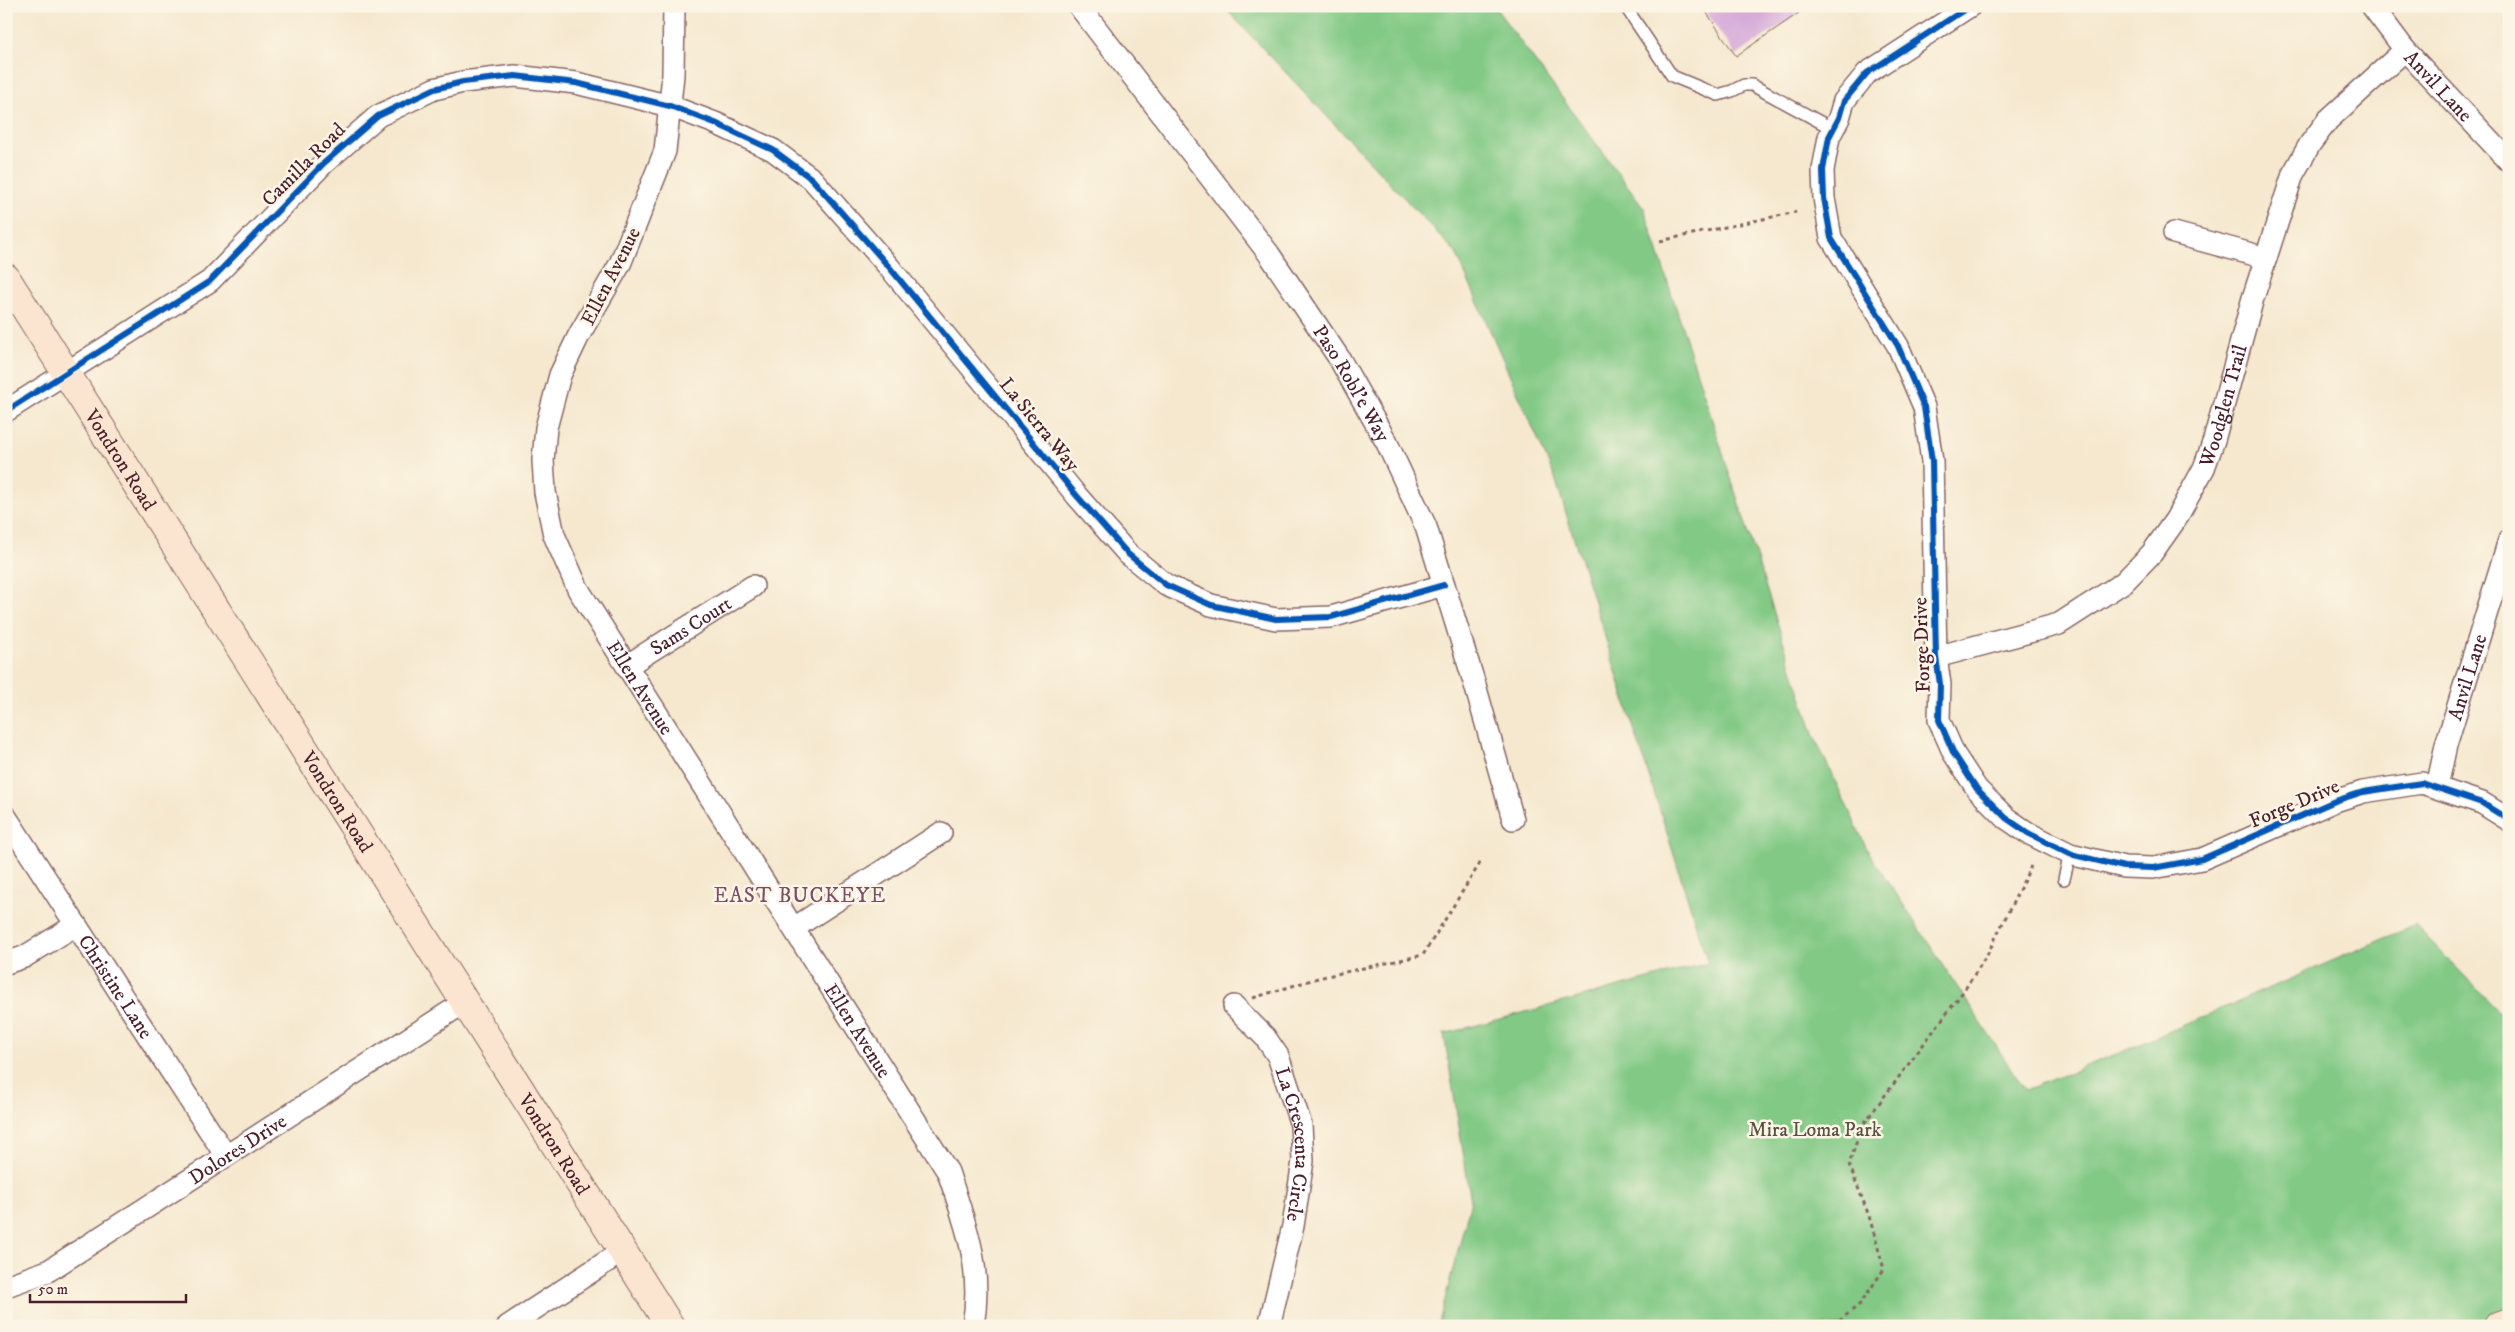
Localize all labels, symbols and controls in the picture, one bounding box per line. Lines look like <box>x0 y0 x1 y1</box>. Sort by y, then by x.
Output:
street label: Anvil Lane <box>2398 46 2477 128</box>
street label: Camilla Road <box>257 118 351 212</box>
street label: Ellen Avenue <box>576 223 647 330</box>
street label: Paso Robl'e Way <box>1306 321 1395 447</box>
street label: Woodglen Trail <box>2194 342 2254 472</box>
street label: La Sierra Way <box>993 373 1085 477</box>
street label: Vondron Road <box>78 404 161 516</box>
street label: Sams Court <box>646 592 737 662</box>
street label: Forge Drive <box>1908 597 1937 693</box>
street label: Anvil Lane <box>2443 631 2493 724</box>
street label: Ellen Avenue <box>600 636 678 740</box>
street label: Vondron Road <box>295 746 378 858</box>
street label: Forge Drive <box>2246 774 2343 835</box>
district label: EAST BUCKEYE <box>714 883 886 909</box>
street label: Christine Lane <box>72 930 158 1044</box>
street label: Ellen Avenue <box>818 979 896 1083</box>
street label: La Crescenta Circle <box>1269 1064 1314 1223</box>
street label: Vondron Road <box>511 1089 595 1200</box>
street label: Dolores Drive <box>185 1109 292 1191</box>
park label: Mira Loma Park <box>1749 1118 1882 1143</box>
scale bar <box>30 1272 186 1304</box>
text: 50 m <box>38 1280 68 1299</box>

